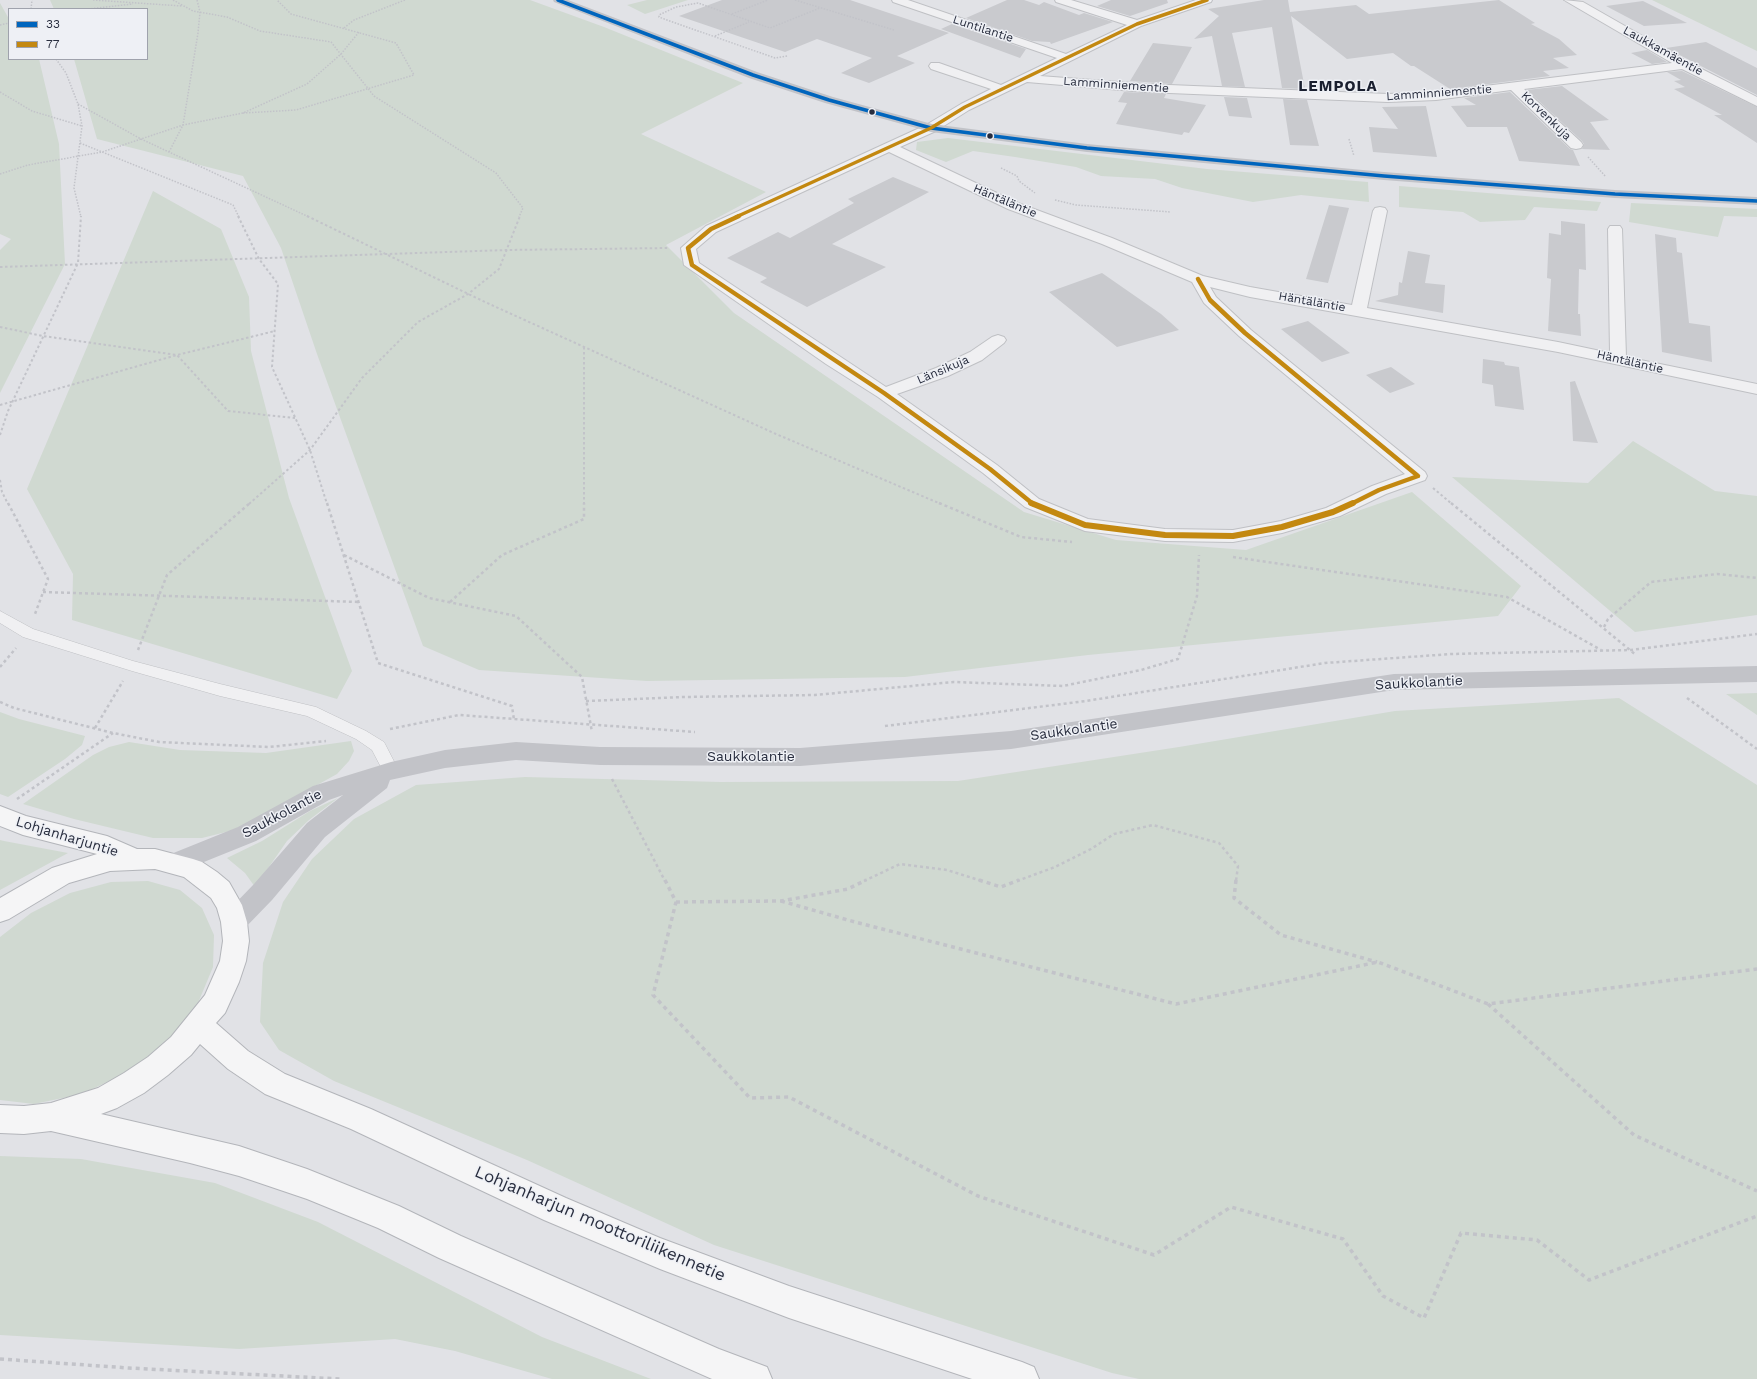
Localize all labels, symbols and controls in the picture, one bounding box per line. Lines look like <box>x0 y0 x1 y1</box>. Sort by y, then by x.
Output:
legend <box>8 8 148 60</box>
street label: Luntilantie <box>951 12 1015 46</box>
text: 33 <box>46 17 60 31</box>
street label: Laukkamäentie <box>1620 23 1706 79</box>
text: 77 <box>46 37 59 51</box>
street label: Lamminniementie <box>1063 74 1169 96</box>
district label: LEMPOLA <box>1298 78 1378 96</box>
street label: Lamminniementie <box>1386 82 1492 104</box>
street label: Korvenkuja <box>1518 89 1574 143</box>
unlabelled marker <box>867 107 877 117</box>
unlabelled marker <box>985 131 995 141</box>
street label: Häntäläntie <box>971 181 1039 221</box>
street label: Häntäläntie <box>1277 289 1347 315</box>
street label: Häntäläntie <box>1595 347 1665 377</box>
street label: Länsikuja <box>915 353 971 387</box>
street label: Saukkolantie <box>1375 672 1463 694</box>
street label: Saukkolantie <box>1029 716 1119 744</box>
street label: Saukkolantie <box>707 749 795 765</box>
street label: Saukkolantie <box>239 786 325 842</box>
street label: Lohjanharjuntie <box>14 813 120 861</box>
street label: Lohjanharjun moottoriliikennetie <box>472 1162 728 1286</box>

